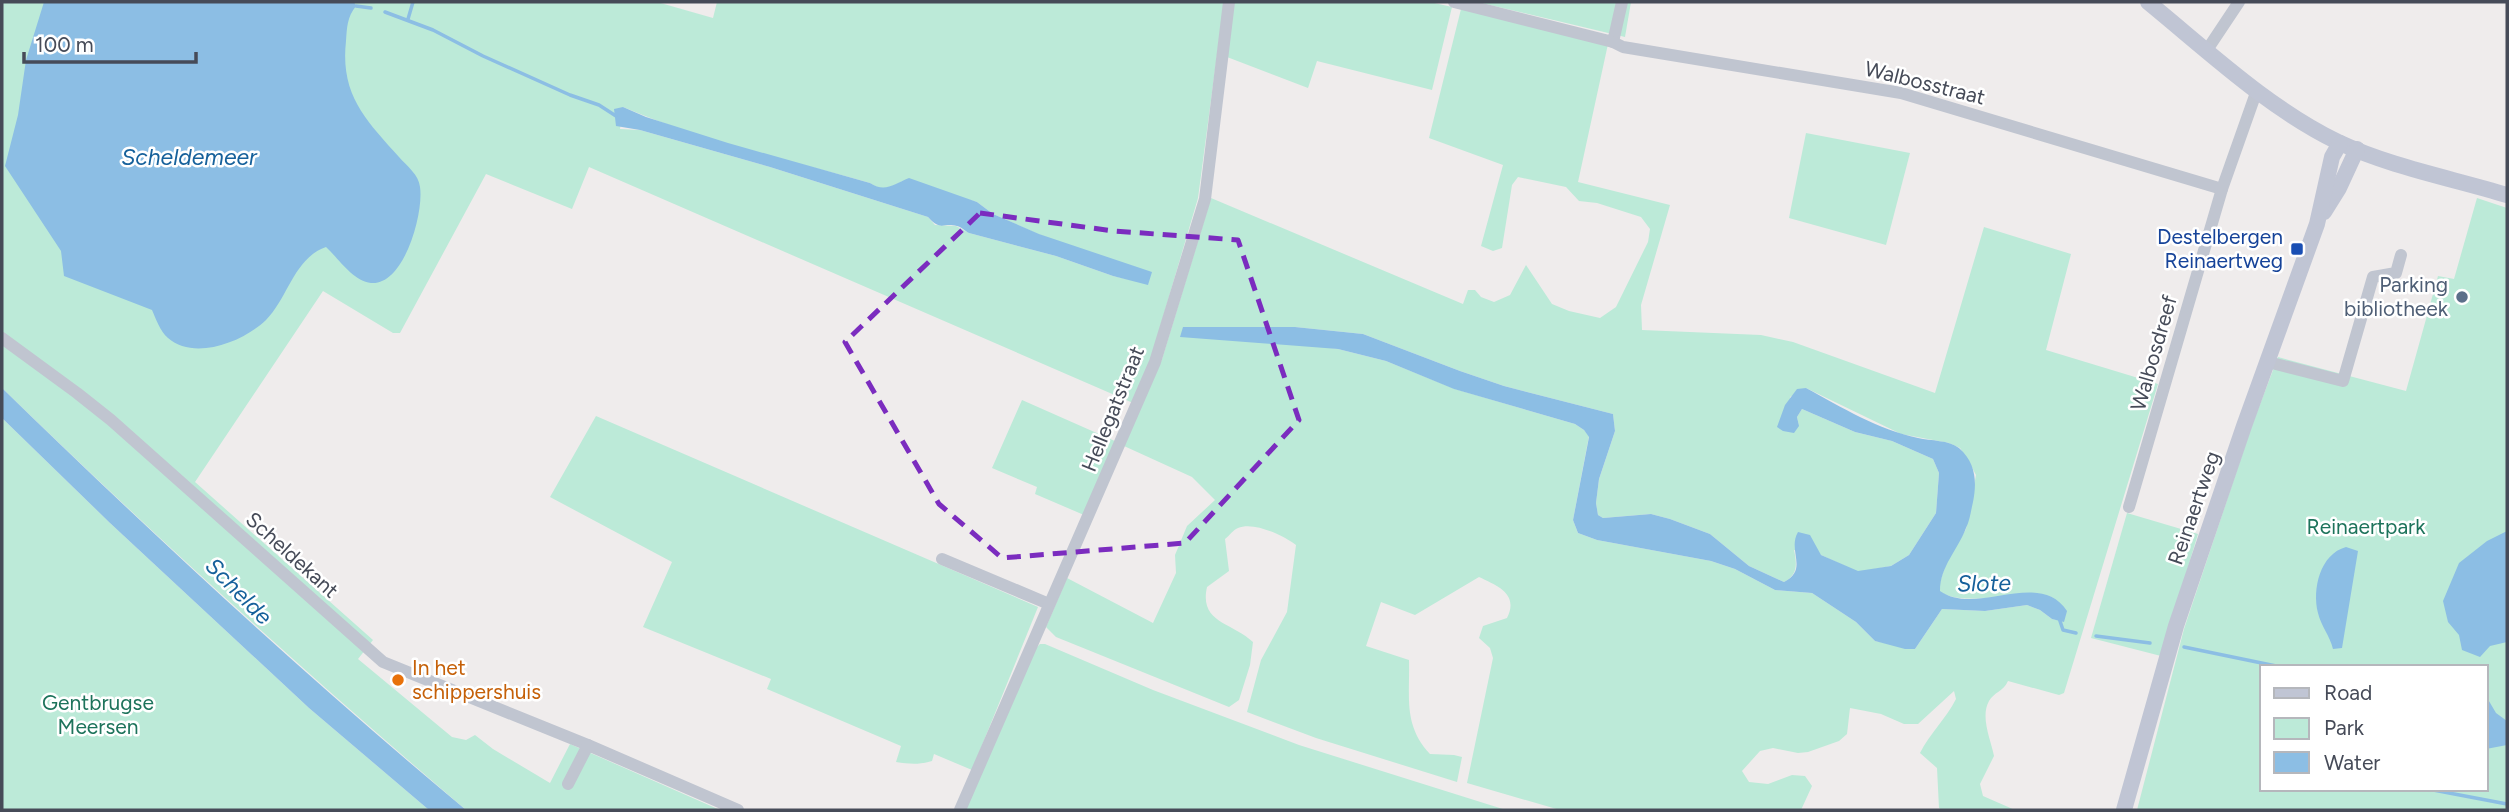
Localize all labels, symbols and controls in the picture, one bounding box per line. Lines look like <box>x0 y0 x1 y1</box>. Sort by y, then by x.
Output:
scale bar <box>24 21 196 65</box>
text: 100 m <box>35 32 94 57</box>
street label: Walbosstraat <box>1862 55 1988 110</box>
water label: Scheldemeer <box>121 143 258 171</box>
place label: Destelbergen Reinaertweg <box>2157 224 2283 273</box>
marker: Destelbergen Reinaertweg <box>2289 241 2305 257</box>
place label: Parking bibliotheek <box>2344 272 2449 321</box>
marker: Parking bibliotheek <box>2454 289 2470 305</box>
street label: Walbosdreef <box>2125 292 2182 414</box>
street label: Hellegatstraat <box>1076 342 1149 475</box>
street label: Reinaertweg <box>2162 448 2225 568</box>
street label: Scheldekant <box>240 507 344 603</box>
park label: Reinaertpark <box>2307 514 2426 539</box>
water label: Schelde <box>200 552 278 630</box>
water label: Slote <box>1957 569 2012 597</box>
place label: In het schippershuis <box>412 655 541 704</box>
legend <box>2260 665 2488 791</box>
marker: In het schippershuis <box>390 672 406 688</box>
text: Road <box>2324 680 2372 705</box>
park label: Gentbrugse Meersen <box>42 690 154 739</box>
text: Park <box>2324 715 2365 740</box>
text: Water <box>2324 750 2380 775</box>

